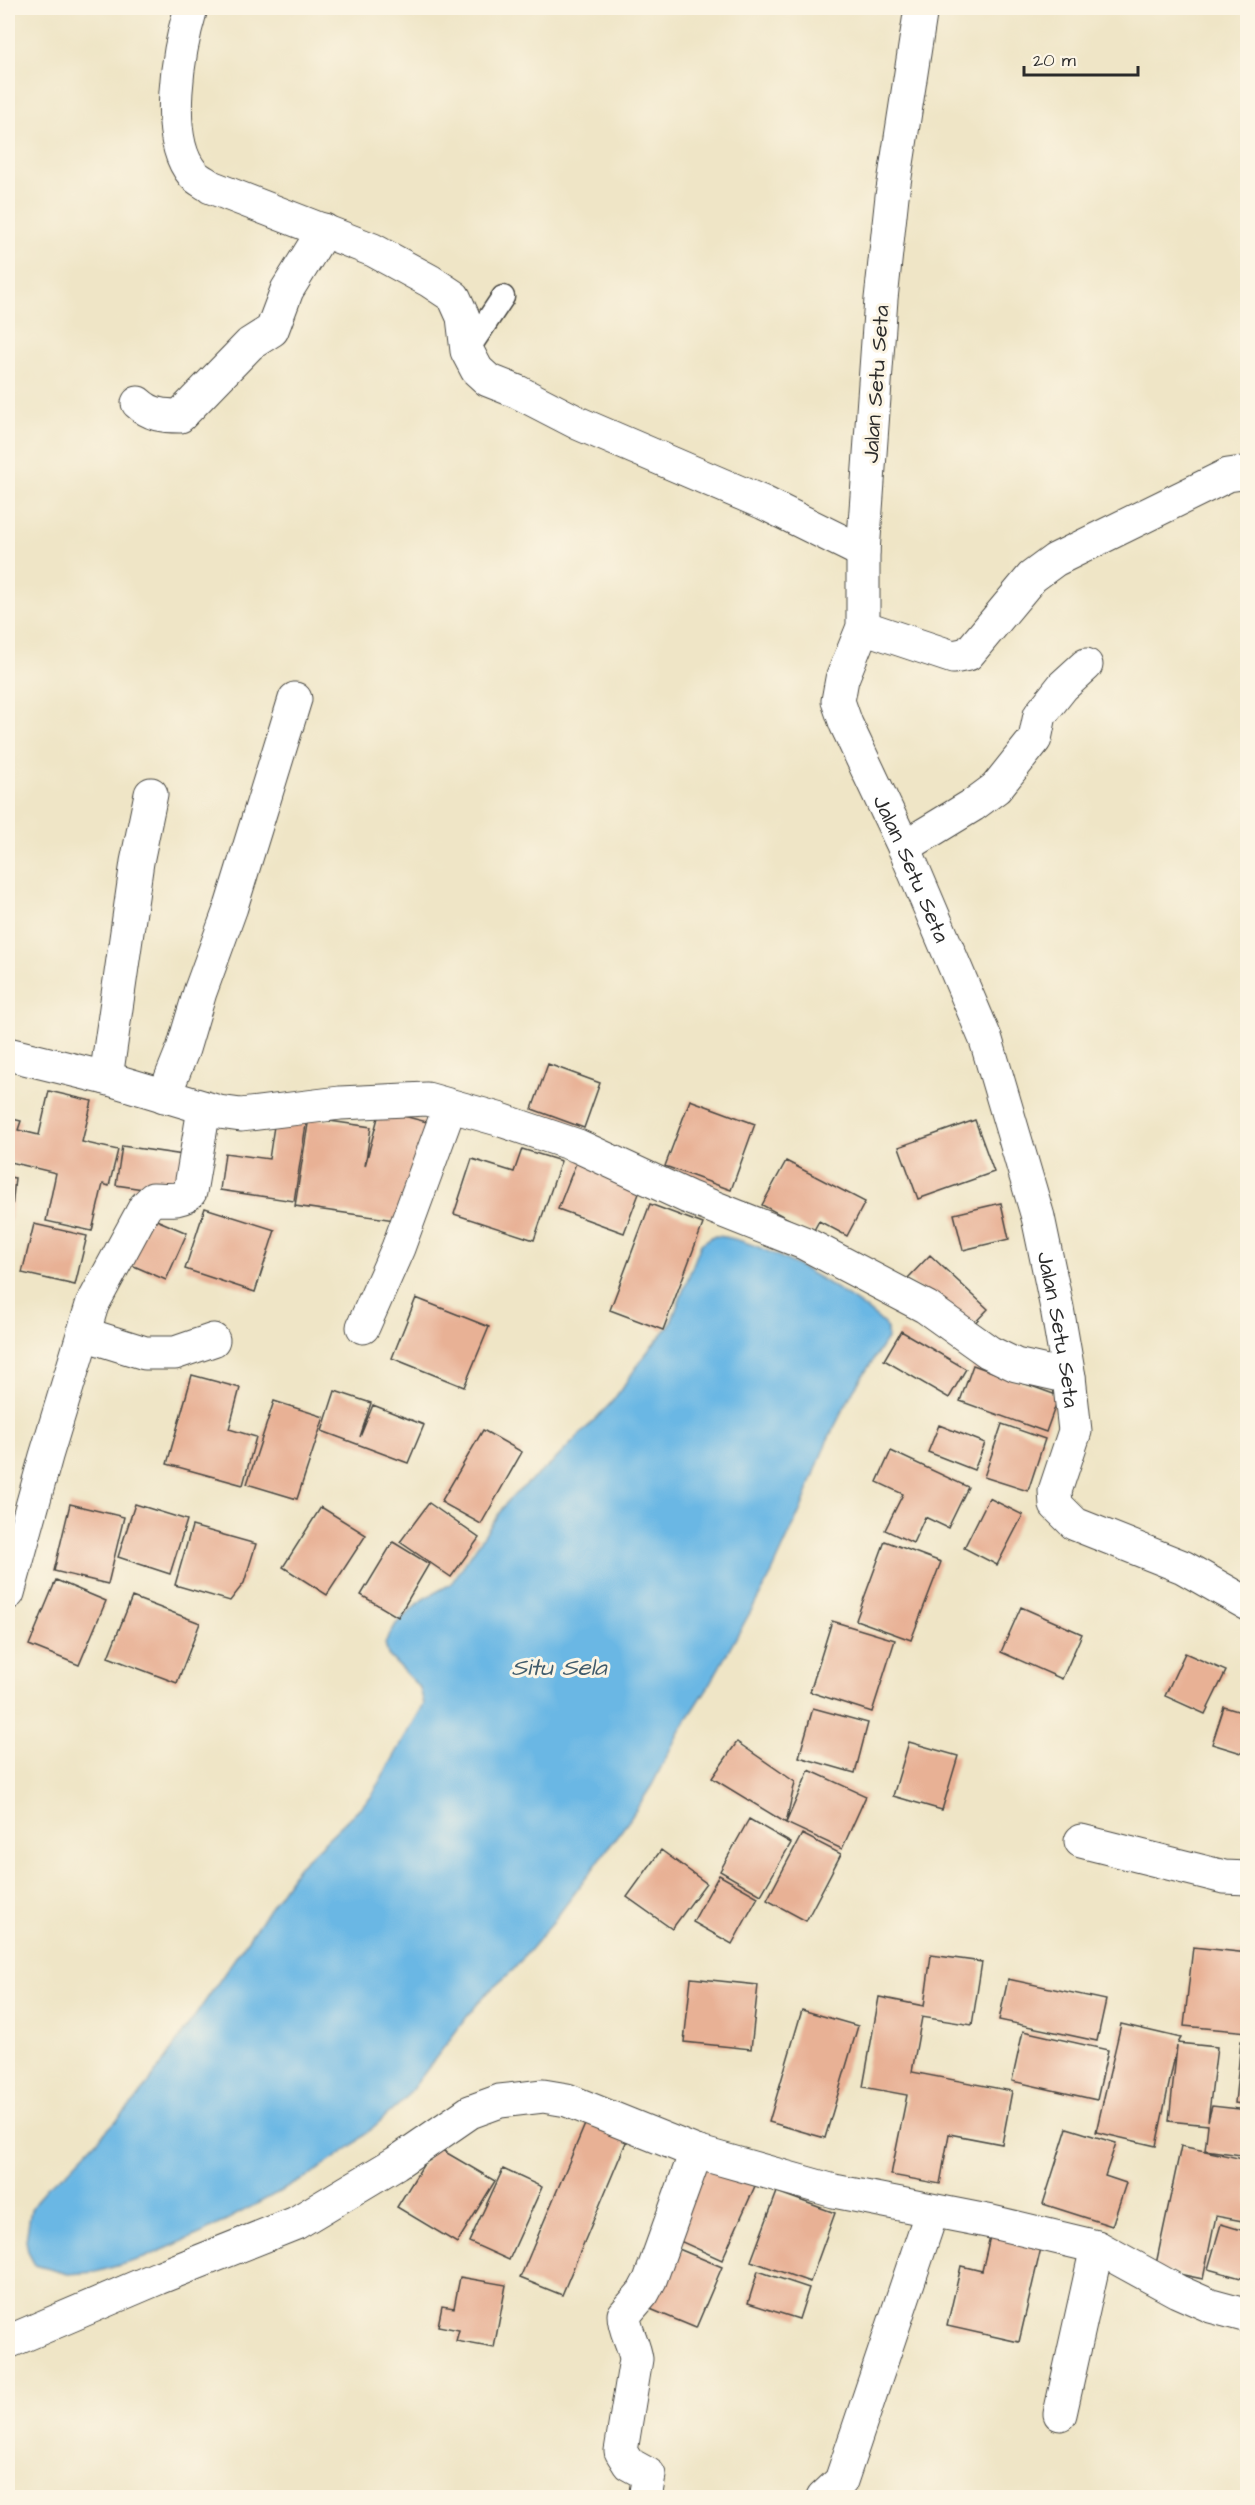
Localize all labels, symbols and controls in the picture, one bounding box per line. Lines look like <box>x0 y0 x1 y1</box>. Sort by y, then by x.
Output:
scale bar <box>1024 39 1138 77</box>
text: 20 m <box>1033 48 1076 73</box>
street label: Jalan Setu Seta <box>856 304 897 464</box>
street label: Jalan Setu Seta <box>865 790 957 948</box>
street label: Jalan Setu Seta <box>1029 1249 1086 1410</box>
water label: Situ Sela <box>512 1651 608 1685</box>

